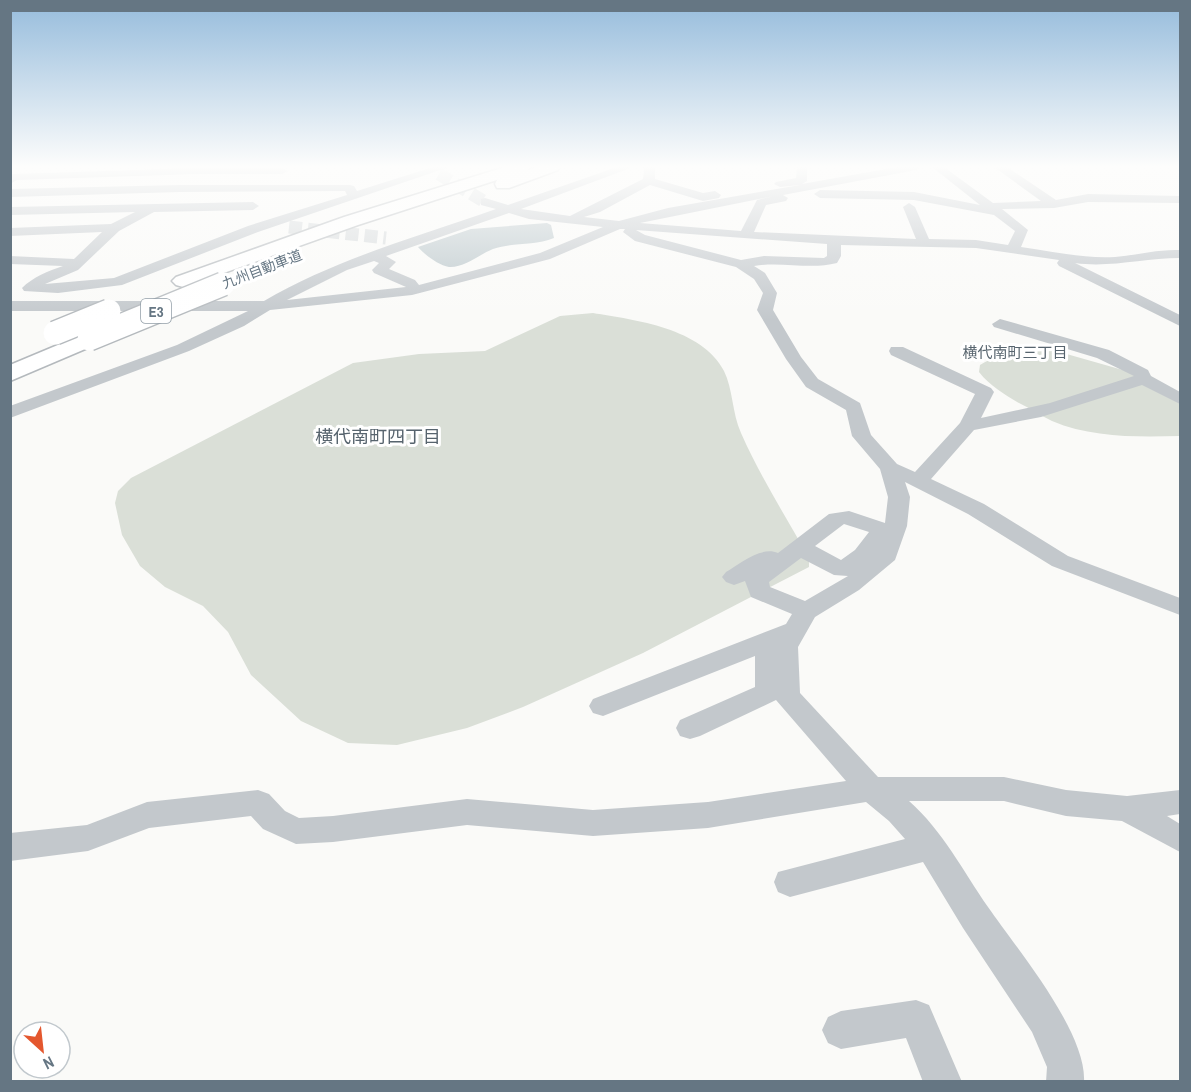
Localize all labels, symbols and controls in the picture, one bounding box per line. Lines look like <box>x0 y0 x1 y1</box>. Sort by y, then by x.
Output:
street label: 九州自動車道 <box>220 246 304 292</box>
road number: E3 <box>141 299 171 323</box>
district label: 横代南町三丁目 <box>962 342 1068 363</box>
district label: 横代南町四丁目 <box>315 424 441 449</box>
north arrow <box>12 1020 72 1080</box>
text: N <box>40 1051 58 1075</box>

